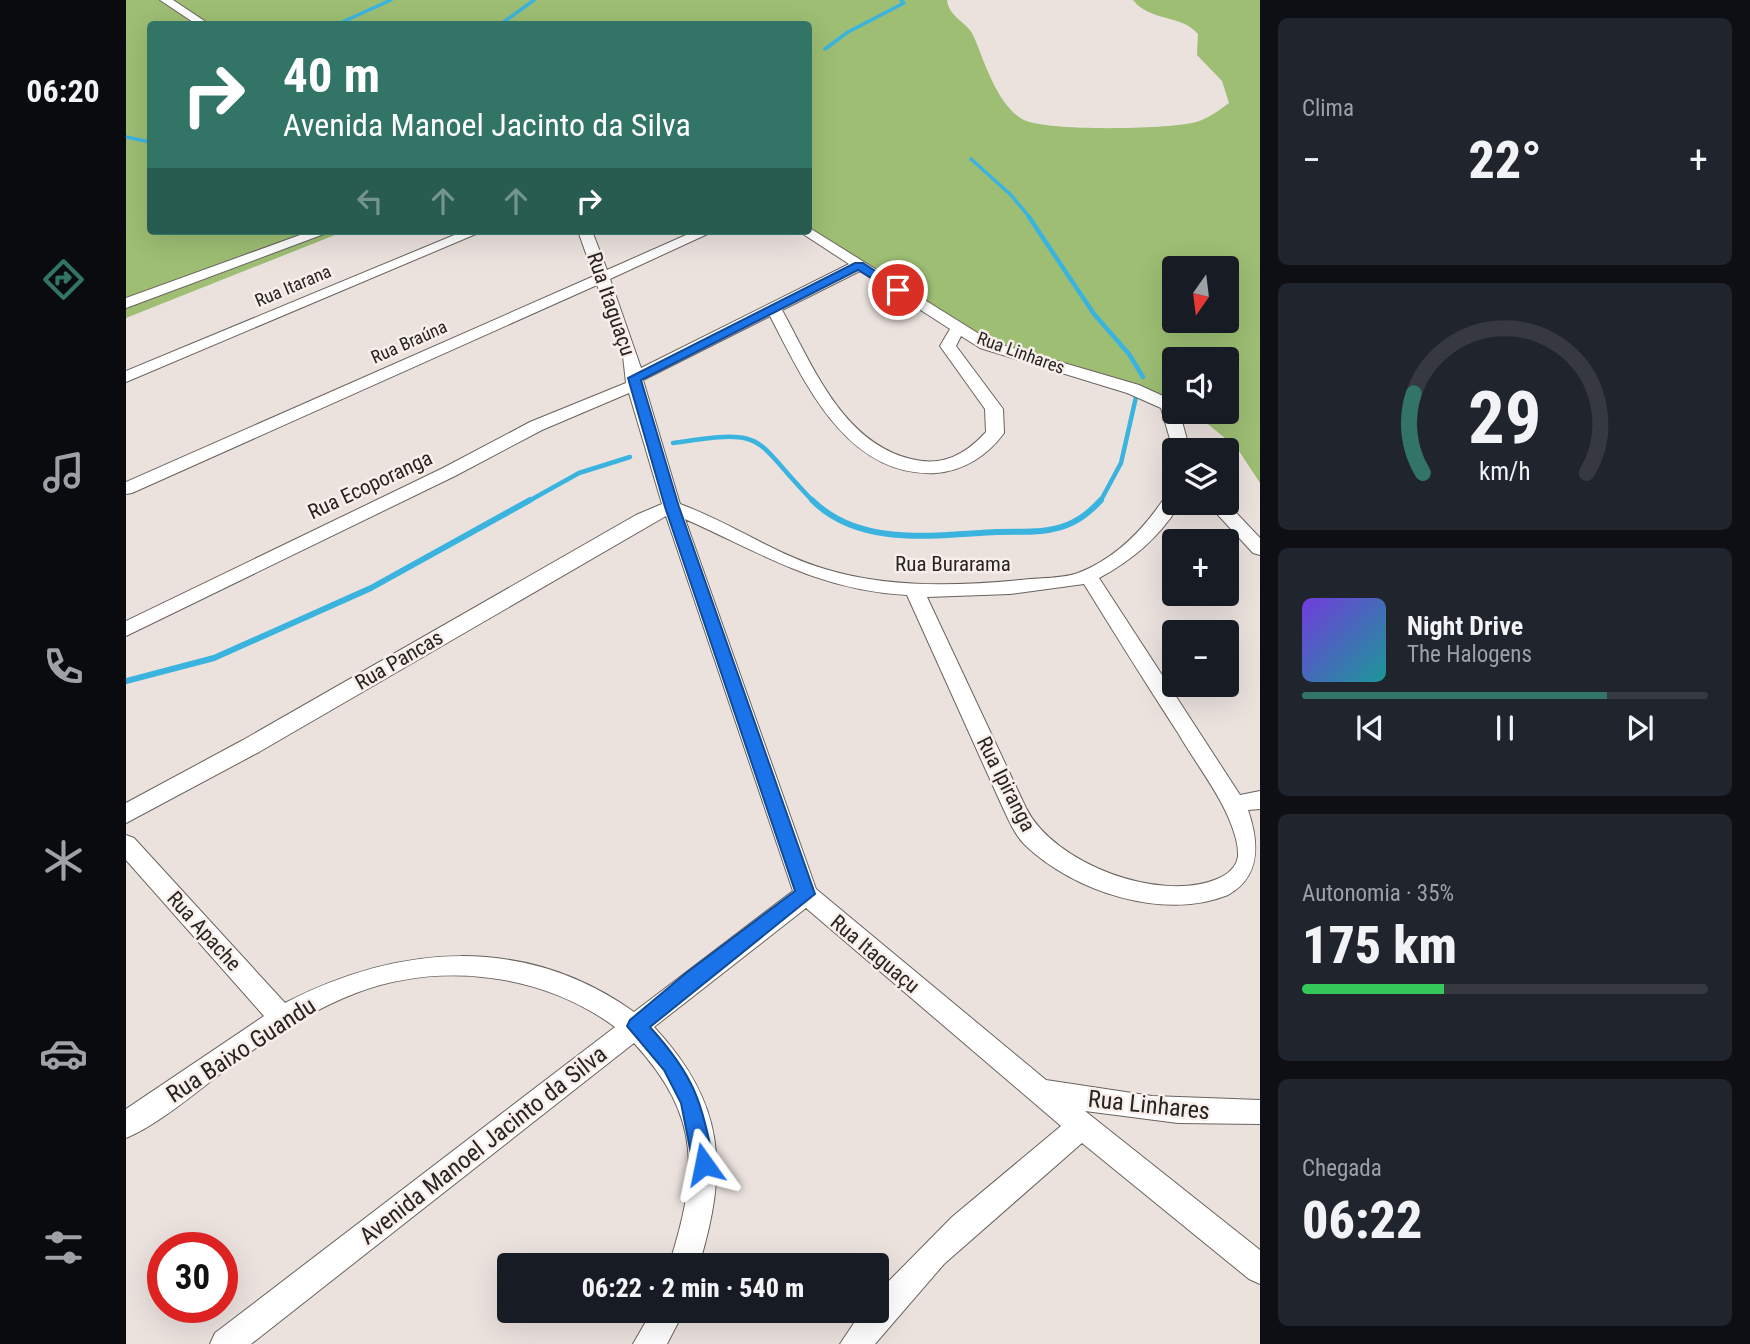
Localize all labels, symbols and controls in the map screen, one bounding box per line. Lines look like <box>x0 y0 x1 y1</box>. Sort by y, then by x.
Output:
text: 40 m <box>283 47 380 104</box>
icon: right <box>168 49 259 140</box>
text: 06:20 <box>26 72 100 110</box>
text: Clima <box>1302 95 1354 122</box>
text: Avenida Manoel Jacinto da Silva <box>283 106 691 144</box>
text: 22° <box>1468 130 1542 191</box>
text: − <box>1302 138 1321 182</box>
text: + <box>1689 138 1708 182</box>
icon: left <box>351 182 389 220</box>
icon: ahead <box>424 182 462 220</box>
icon: ahead <box>497 182 535 220</box>
icon: right <box>570 182 608 220</box>
street label: Rua Itaguaçu <box>582 249 640 359</box>
icon: directions <box>39 255 88 304</box>
north arrow <box>1162 256 1239 332</box>
map controls <box>1162 256 1239 697</box>
street label: Rua Itarana <box>252 260 334 311</box>
pin <box>868 260 928 320</box>
icon: arrive <box>879 271 917 309</box>
street label: Rua Braúna <box>368 316 450 368</box>
street label: Rua Linhares <box>974 327 1068 378</box>
button: sound <box>1162 347 1239 424</box>
text: 29 <box>1468 375 1542 461</box>
button: layers <box>1162 438 1239 515</box>
street label: Rua Ecoporanga <box>304 446 436 524</box>
icon: music <box>39 448 88 497</box>
text: km/h <box>1479 457 1531 486</box>
button: + <box>1162 529 1239 606</box>
street label: Rua Burarama <box>895 552 1011 576</box>
text: Night Drive <box>1407 611 1523 641</box>
button: − <box>1162 620 1239 697</box>
street label: Rua Pancas <box>351 625 447 695</box>
text: The Halogens <box>1407 641 1532 668</box>
icon: phone <box>39 642 88 691</box>
icon: previous <box>1351 709 1389 747</box>
icon: pause <box>1486 709 1524 747</box>
icon: next <box>1621 709 1659 747</box>
street label: Rua Ipiranga <box>972 733 1040 835</box>
icon: climate <box>39 836 88 885</box>
text: Autonomia · 35% <box>1302 880 1454 907</box>
street label: Rua Apache <box>162 886 246 976</box>
street label: Rua Itaguaçu <box>826 910 924 998</box>
text: 175 km <box>1302 915 1457 976</box>
street label: Rua Baixo Guandu <box>161 991 321 1109</box>
icon: car <box>39 1029 88 1078</box>
street label: Avenida Manoel Jacinto da Silva <box>354 1040 612 1250</box>
street label: Rua Linhares <box>1087 1085 1211 1125</box>
position arrow <box>667 1127 741 1201</box>
text: Chegada <box>1302 1155 1382 1182</box>
text: 06:22 <box>1302 1190 1422 1251</box>
icon: filters <box>39 1223 88 1272</box>
speed limit sign: 30 <box>147 1232 238 1323</box>
text: 06:22 · 2 min · 540 m <box>582 1273 804 1303</box>

